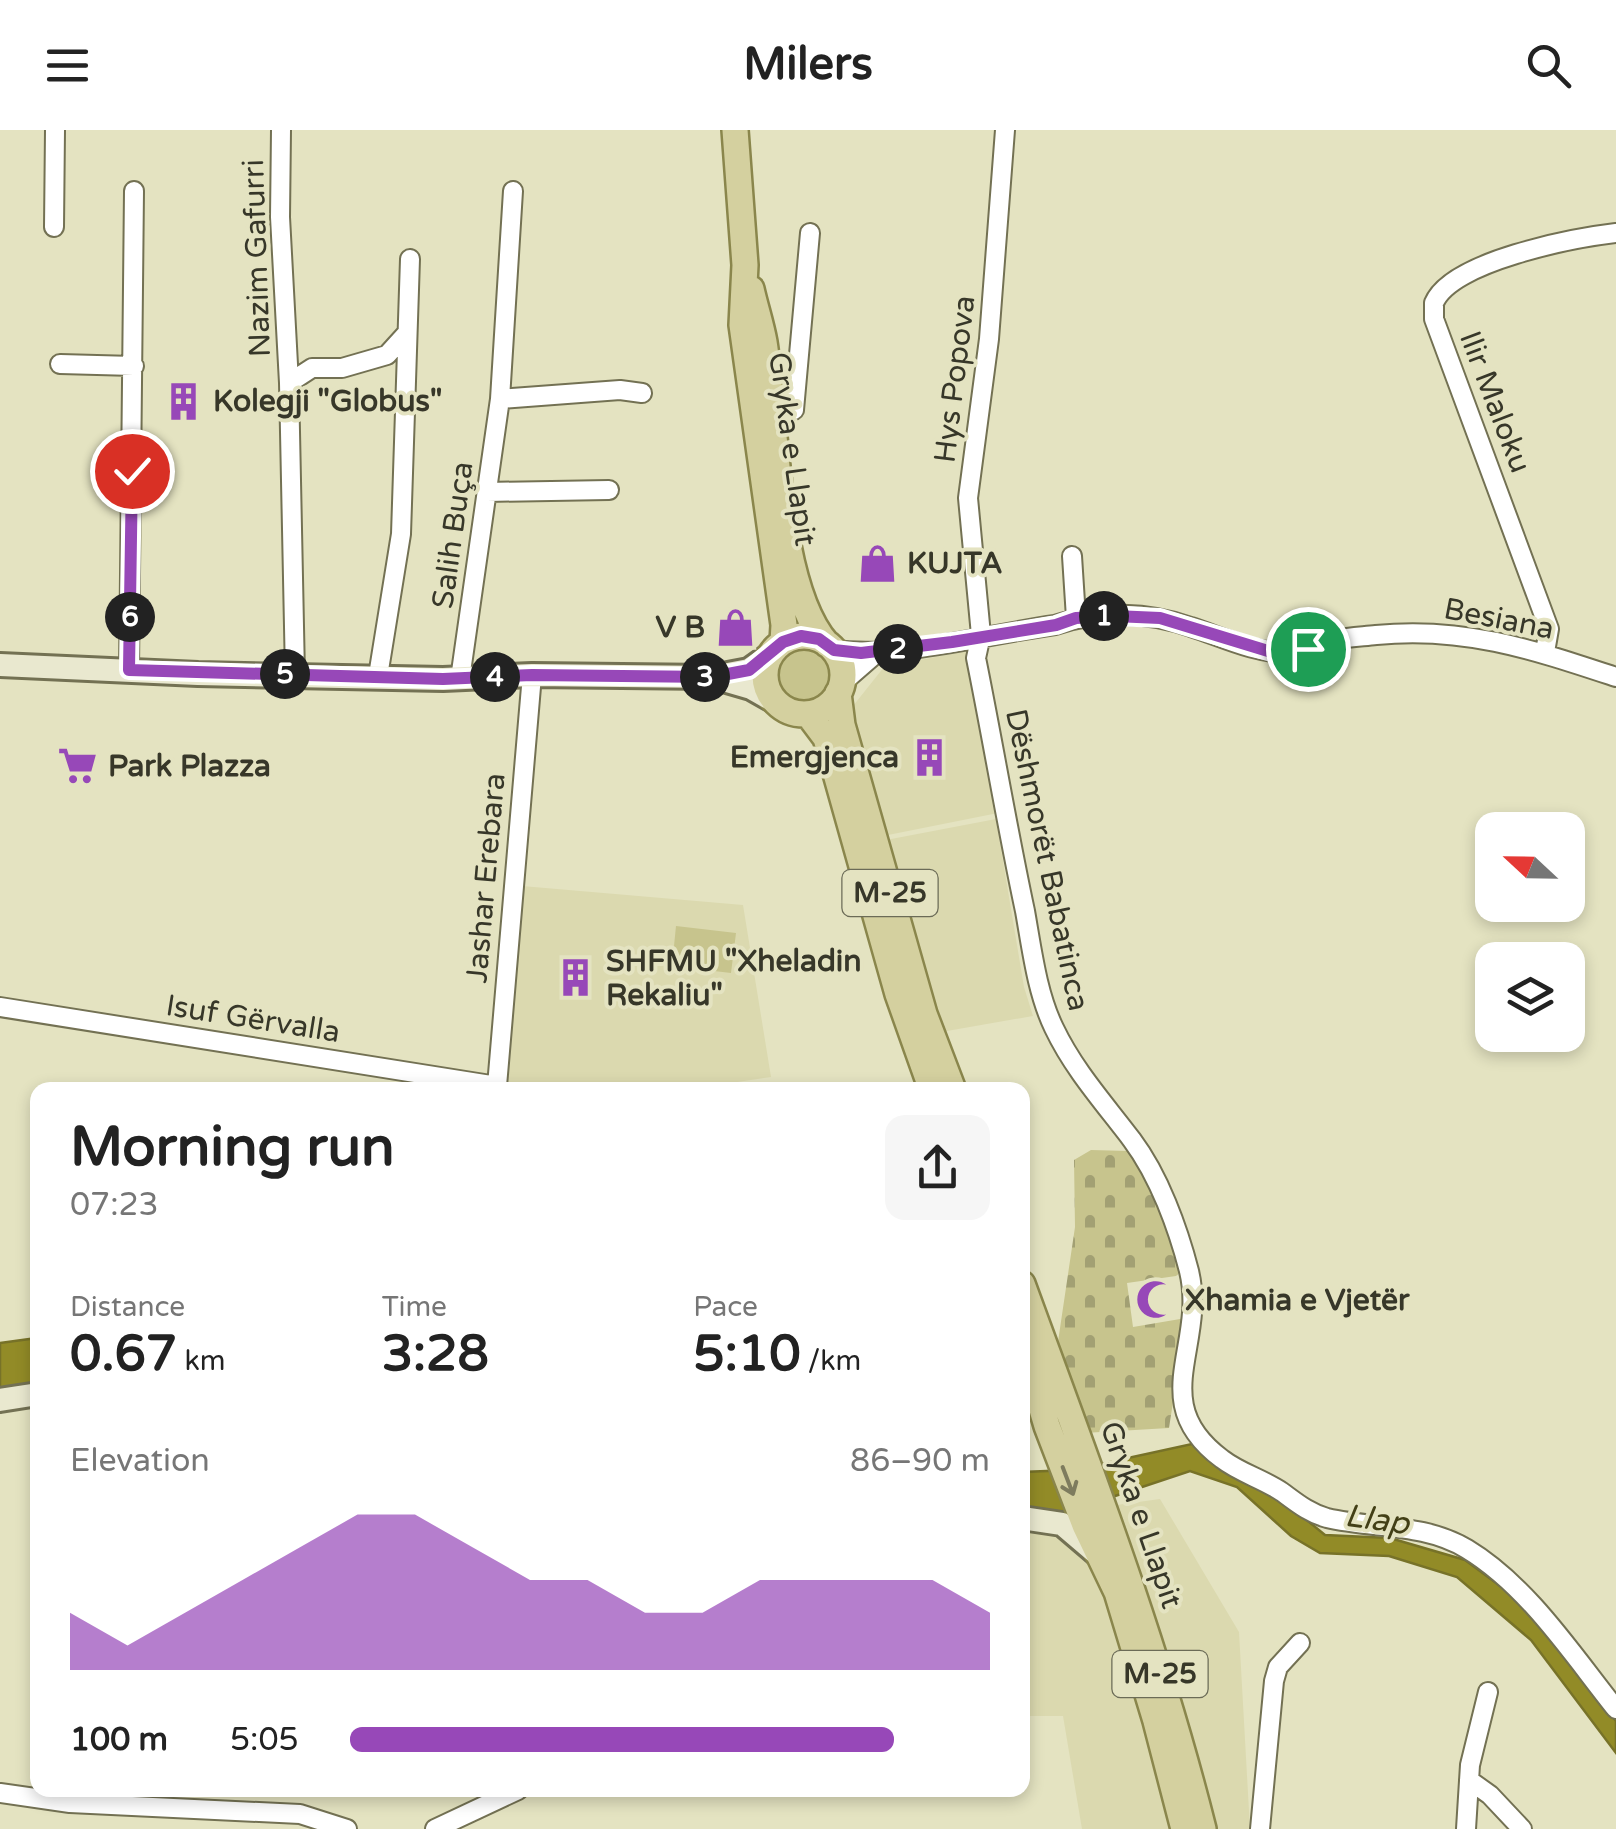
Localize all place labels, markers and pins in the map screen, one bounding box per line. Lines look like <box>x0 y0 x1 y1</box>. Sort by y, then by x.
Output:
building icon: Kolegji "Globus" <box>162 380 204 422</box>
place label: Kolegji "Globus" <box>213 383 442 420</box>
pin <box>90 429 175 514</box>
shop icon: KUJTA <box>856 542 898 584</box>
place label: KUJTA <box>907 545 1003 582</box>
pin: 1 <box>1079 591 1129 641</box>
pin: 6 <box>105 592 155 642</box>
shop icon: V B <box>714 606 756 648</box>
pin <box>1266 607 1351 692</box>
place label: V B <box>656 609 705 646</box>
pin: 2 <box>873 624 923 674</box>
pin: 5 <box>260 649 310 699</box>
pin: 4 <box>470 652 520 702</box>
pin: 3 <box>680 652 730 702</box>
building icon: Emergjenca <box>908 736 950 778</box>
place label: Emergjenca <box>730 739 899 776</box>
supermarket icon: Park Plazza <box>57 745 99 787</box>
place label: Park Plazza <box>108 748 271 785</box>
place label: SHFMU "Xheladin Rekaliu" <box>606 943 862 1014</box>
building icon: SHFMU "Xheladin Rekaliu" <box>555 957 597 999</box>
mosque icon: Xhamia e Vjetër <box>1134 1279 1176 1321</box>
place label: Xhamia e Vjetër <box>1185 1282 1410 1319</box>

